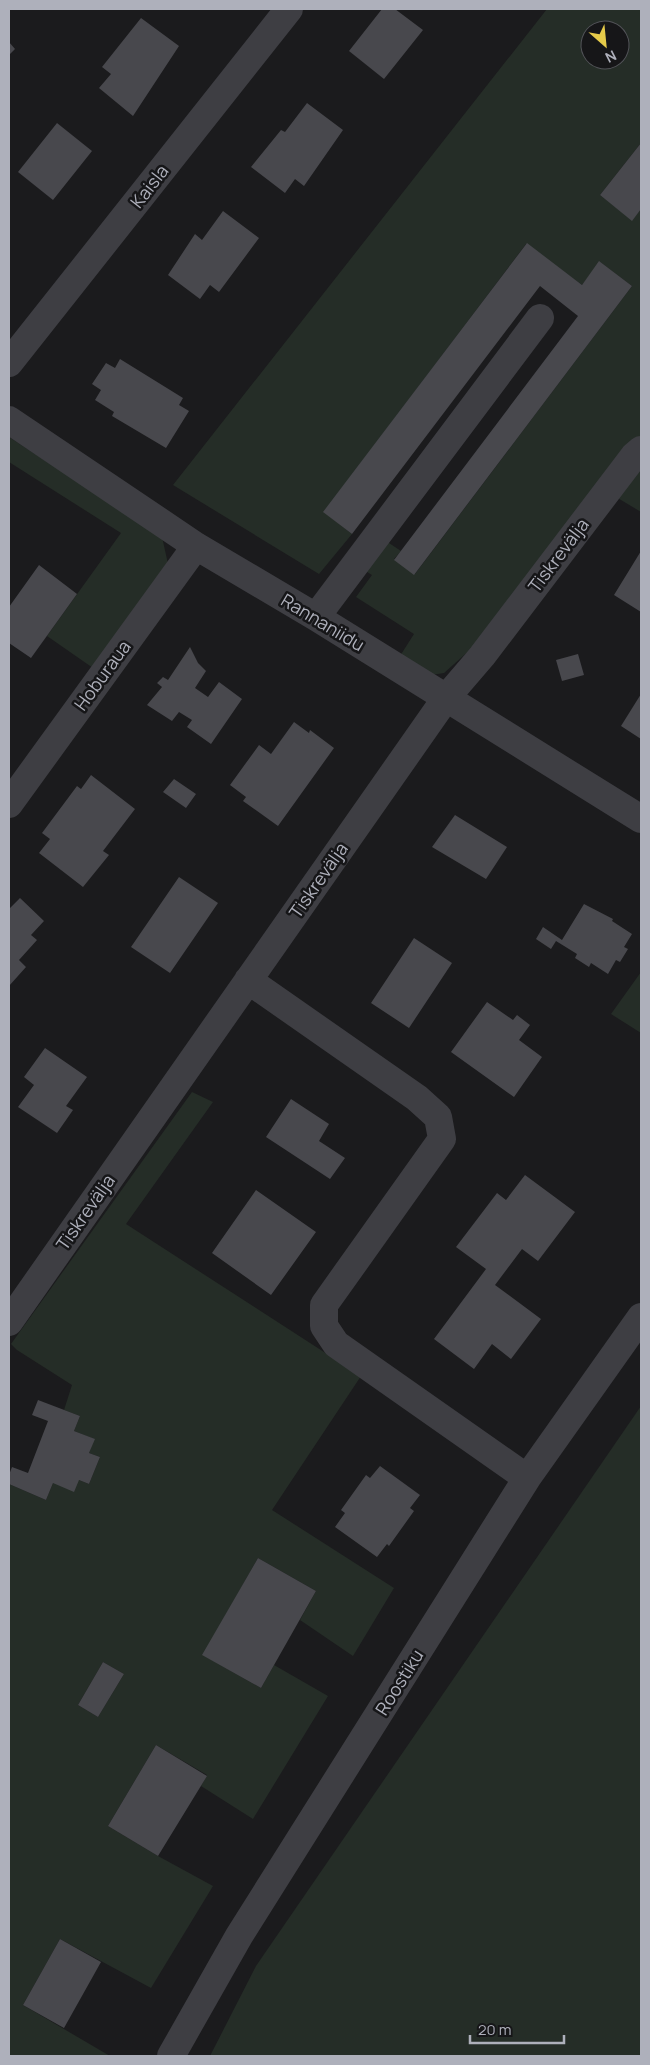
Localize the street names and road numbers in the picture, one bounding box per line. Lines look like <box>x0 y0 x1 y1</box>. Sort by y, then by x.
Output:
street label: Kaisla <box>125 159 173 213</box>
street label: Tiskrevälja <box>522 513 594 597</box>
street label: Rannaniidu <box>277 588 369 656</box>
street label: Hoburaua <box>68 635 136 715</box>
street label: Tiskrevälja <box>283 837 353 923</box>
street label: Tiskrevälja <box>50 1169 120 1255</box>
street label: Roostiku <box>369 1645 429 1719</box>

